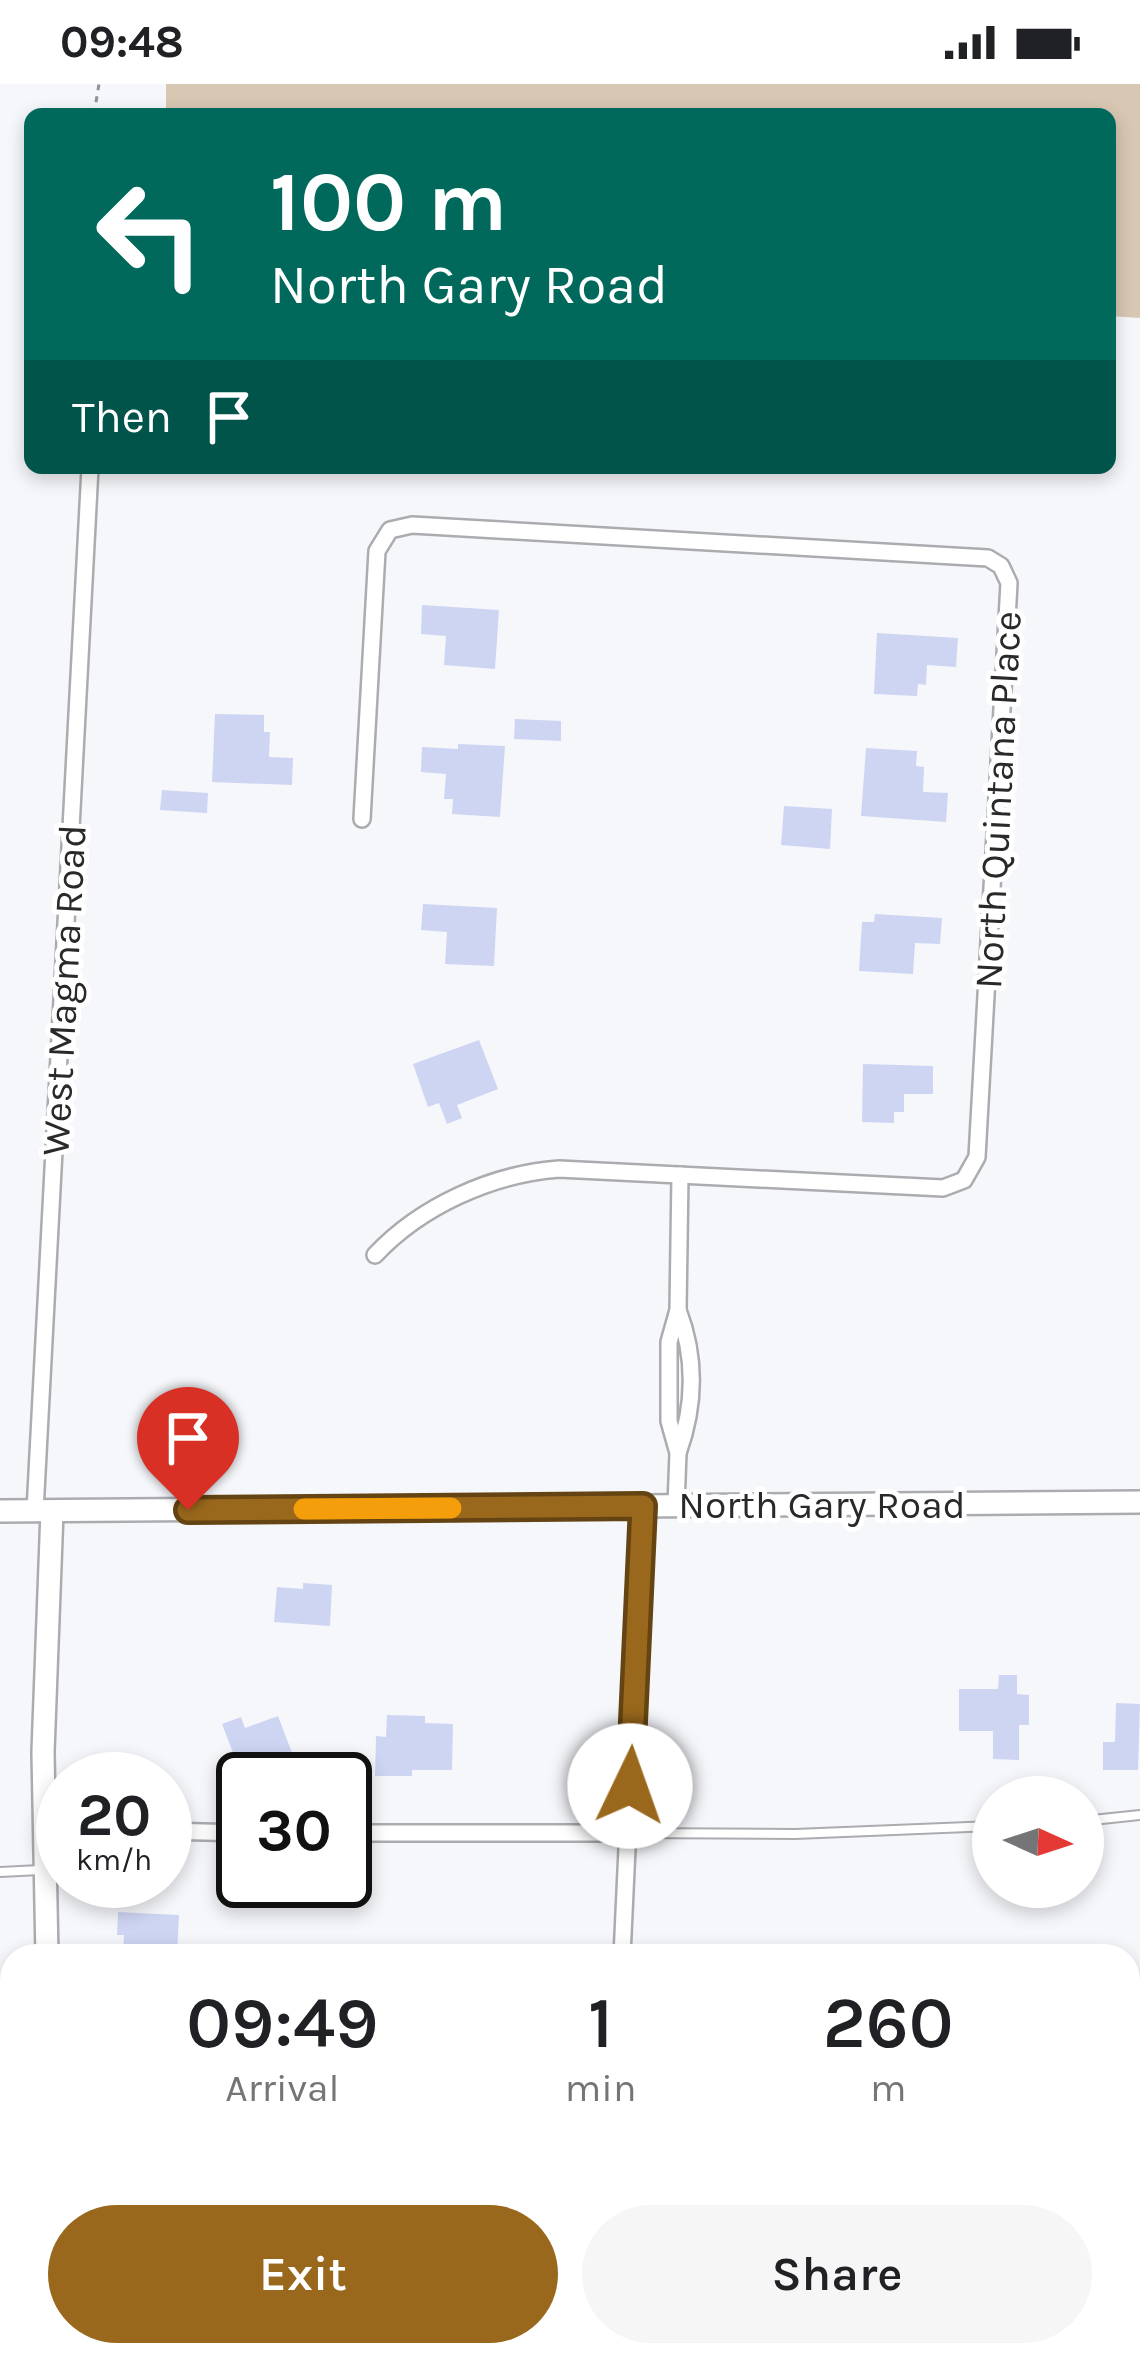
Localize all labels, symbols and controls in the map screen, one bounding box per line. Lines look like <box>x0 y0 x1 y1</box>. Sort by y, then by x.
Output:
text: 09:48 <box>60 16 184 68</box>
text: 100 m <box>270 153 507 251</box>
icon: left <box>72 156 228 312</box>
text: North Gary Road <box>270 253 668 317</box>
icon: arrive <box>196 384 262 450</box>
text: Then <box>72 391 172 443</box>
street label: North Quintana Place <box>965 610 1031 990</box>
street label: West Magma Road <box>32 823 96 1157</box>
pin <box>137 1387 239 1510</box>
icon: arrive <box>155 1405 221 1471</box>
street label: North Gary Road <box>678 1482 966 1528</box>
position arrow <box>567 1723 693 1849</box>
speed limit sign: 30 <box>216 1752 372 1908</box>
north arrow <box>972 1776 1104 1908</box>
map controls <box>972 1776 1104 1908</box>
text: 20 <box>77 1780 151 1850</box>
text: km/h <box>76 1842 152 1878</box>
text: 09:49 <box>186 1981 378 2065</box>
text: 1 <box>588 1981 613 2065</box>
text: 260 <box>823 1981 954 2065</box>
text: Arrival <box>225 2065 340 2111</box>
text: min <box>565 2065 636 2111</box>
text: m <box>870 2065 906 2111</box>
button: Exit <box>48 2205 558 2343</box>
button: Share <box>582 2205 1092 2343</box>

